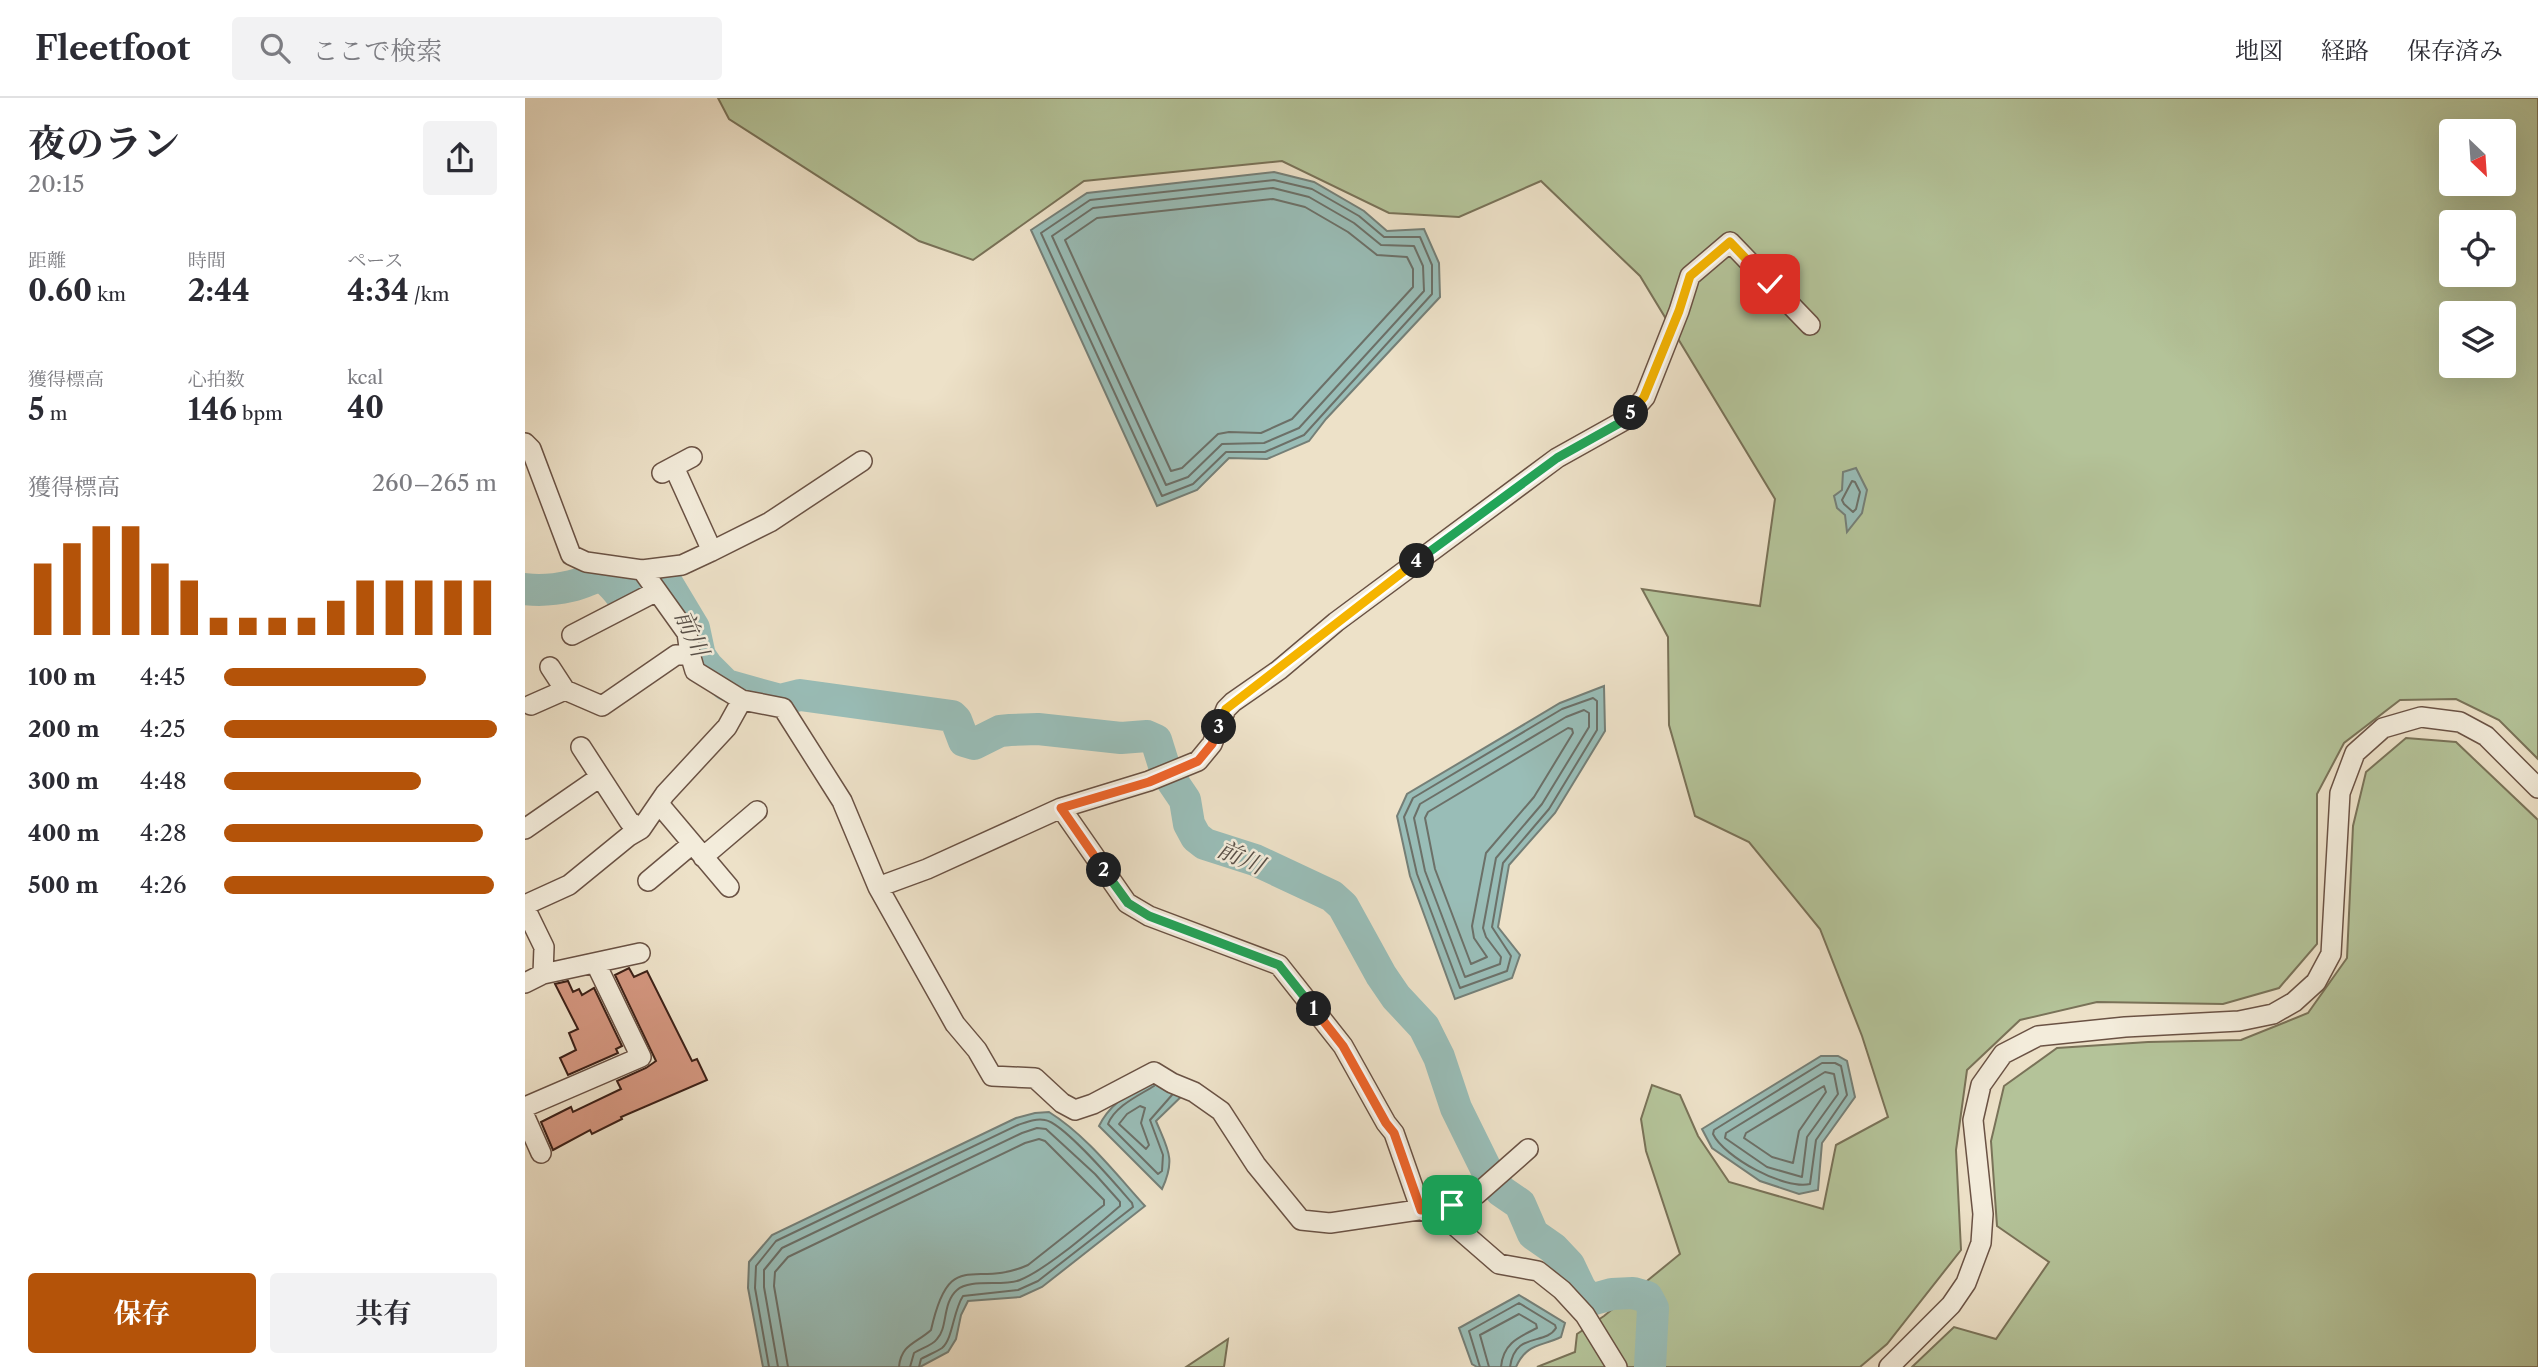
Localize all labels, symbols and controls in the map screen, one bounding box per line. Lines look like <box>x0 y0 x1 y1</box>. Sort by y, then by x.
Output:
search box <box>232 17 722 80</box>
text: Fleetfoot <box>35 28 190 69</box>
icon: search <box>256 29 294 67</box>
text: ここで検索 <box>312 35 442 67</box>
text: 地図 <box>2235 36 2283 65</box>
text: 経路 <box>2321 36 2369 65</box>
text: 保存済み <box>2407 36 2503 65</box>
north arrow <box>2439 119 2517 196</box>
map controls <box>2439 119 2516 378</box>
text: 夜のラン <box>28 120 180 167</box>
button: share <box>423 121 497 195</box>
text: 20:15 <box>28 170 84 198</box>
button: locate <box>2439 210 2516 287</box>
text: 距離 <box>28 249 66 272</box>
text: 時間 <box>188 249 226 272</box>
text: ペース <box>347 249 403 272</box>
pin <box>1740 254 1800 314</box>
icon: check <box>1751 265 1789 303</box>
text: 0.60 <box>28 272 92 309</box>
text: 2:44 <box>188 272 250 309</box>
text: 4:34 <box>347 272 409 309</box>
text: km <box>92 283 126 306</box>
text: /km <box>409 283 449 306</box>
button: layers <box>2439 301 2516 378</box>
text: kcal <box>347 366 383 389</box>
text: 獲得標高 <box>28 368 104 391</box>
text: 心拍数 <box>188 368 245 391</box>
text: 40 <box>347 389 384 426</box>
text: 5 <box>28 391 45 428</box>
text: 146 <box>188 391 237 428</box>
pin: 5 <box>1613 396 1649 430</box>
text: 5 <box>1625 401 1636 424</box>
text: m <box>45 402 67 425</box>
text: bpm <box>237 402 283 425</box>
text: 260–265 m <box>372 469 497 497</box>
text: 獲得標高 <box>28 473 120 501</box>
pin: 4 <box>1399 544 1435 578</box>
text: 4 <box>1411 549 1422 572</box>
water label: 前川 <box>669 605 716 664</box>
text: 100 m <box>28 663 96 691</box>
text: 4:45 <box>140 663 186 691</box>
pin: 3 <box>1201 710 1237 744</box>
text: 200 m <box>28 715 100 743</box>
text: 4:25 <box>140 715 185 743</box>
text: 3 <box>1213 715 1224 738</box>
text: 300 m <box>28 767 99 795</box>
text: 4:48 <box>140 767 187 795</box>
text: 400 m <box>28 819 100 847</box>
text: 4:28 <box>140 819 187 847</box>
water label: 前川 <box>1213 834 1272 881</box>
pin: 2 <box>1087 852 1121 888</box>
text: 2 <box>1098 858 1109 881</box>
text: 500 m <box>28 871 99 899</box>
text: 4:26 <box>140 871 186 899</box>
pin: 1 <box>1297 992 1331 1026</box>
text: 1 <box>1309 997 1318 1020</box>
pin <box>1422 1175 1482 1235</box>
icon: arrive <box>1433 1186 1471 1224</box>
button: 保存 <box>28 1273 256 1353</box>
button: 共有 <box>270 1273 497 1353</box>

